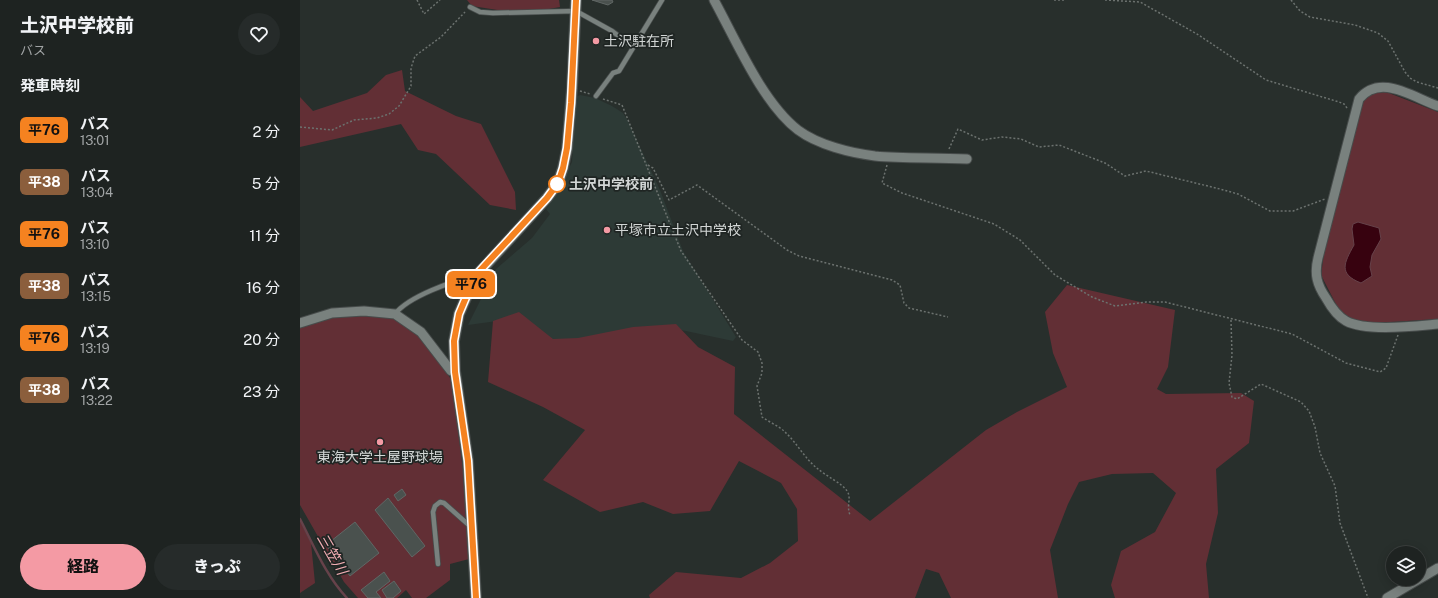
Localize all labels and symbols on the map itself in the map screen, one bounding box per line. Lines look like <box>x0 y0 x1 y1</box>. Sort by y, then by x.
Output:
place label: 土沢駐在所 <box>604 33 674 49</box>
marker: 土沢駐在所 <box>591 36 601 46</box>
marker: 土沢中学校前 <box>548 175 566 193</box>
place label: 土沢中学校前 <box>569 176 653 192</box>
place label: 平塚市立土沢中学校 <box>615 222 741 238</box>
marker: 平塚市立土沢中学校 <box>602 225 612 235</box>
line badge: 平76 <box>448 271 494 297</box>
marker: 東海大学土屋野球場 <box>375 437 385 447</box>
place label: 東海大学土屋野球場 <box>317 449 443 465</box>
water label: 三笠川 <box>314 530 352 579</box>

